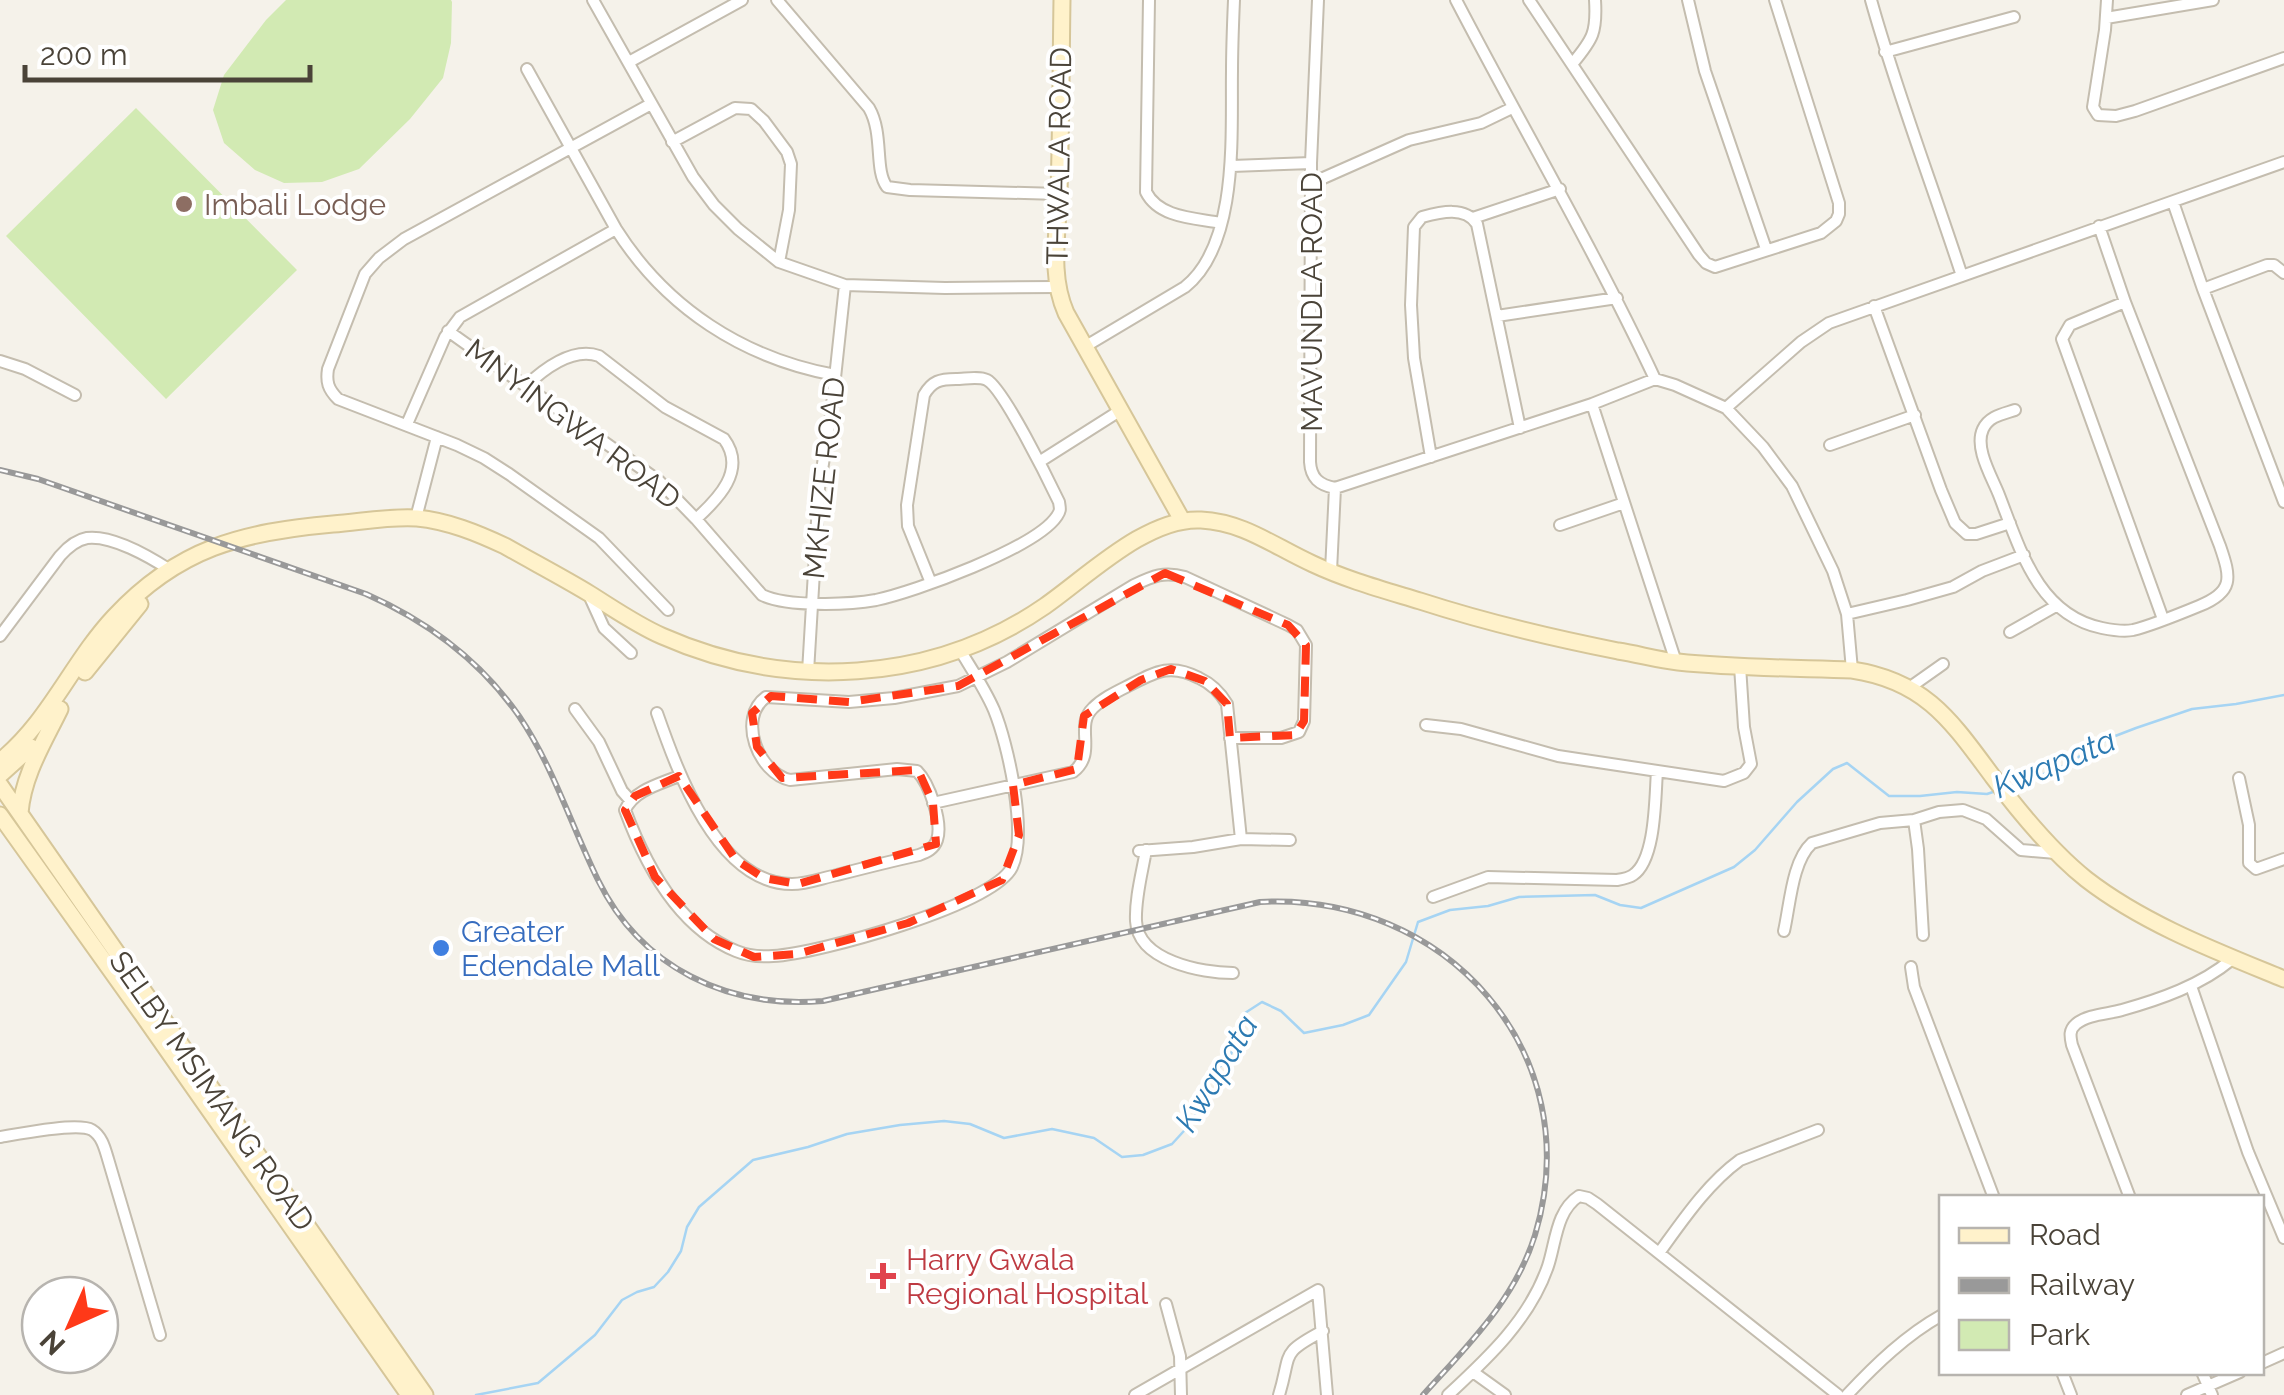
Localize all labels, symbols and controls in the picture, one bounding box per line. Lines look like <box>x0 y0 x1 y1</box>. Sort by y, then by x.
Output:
scale bar <box>25 20 310 82</box>
text: 200 m <box>40 37 128 72</box>
street label: THWALA ROAD <box>1040 47 1078 265</box>
street label: MAVUNDLA ROAD <box>1294 172 1329 432</box>
place label: Imbali Lodge <box>204 187 386 222</box>
marker: Imbali Lodge <box>173 193 195 215</box>
street label: MNYINGWA ROAD <box>459 332 687 516</box>
street label: MKHIZE ROAD <box>796 375 852 581</box>
water label: Kwapata <box>1987 721 2121 805</box>
place label: Greater Edendale Mall <box>461 914 661 983</box>
marker: Greater Edendale Mall <box>430 937 452 959</box>
street label: SELBY MSIMANG ROAD <box>102 945 322 1237</box>
water label: Kwapata <box>1167 1008 1265 1138</box>
legend <box>1939 1195 2264 1375</box>
text: Road <box>2029 1217 2101 1252</box>
place label: Harry Gwala Regional Hospital <box>906 1242 1149 1311</box>
marker: Harry Gwala Regional Hospital <box>870 1263 896 1289</box>
text: Railway <box>2029 1267 2135 1302</box>
north arrow <box>20 1275 120 1375</box>
text: Park <box>2029 1317 2090 1352</box>
text: N <box>33 1323 72 1362</box>

